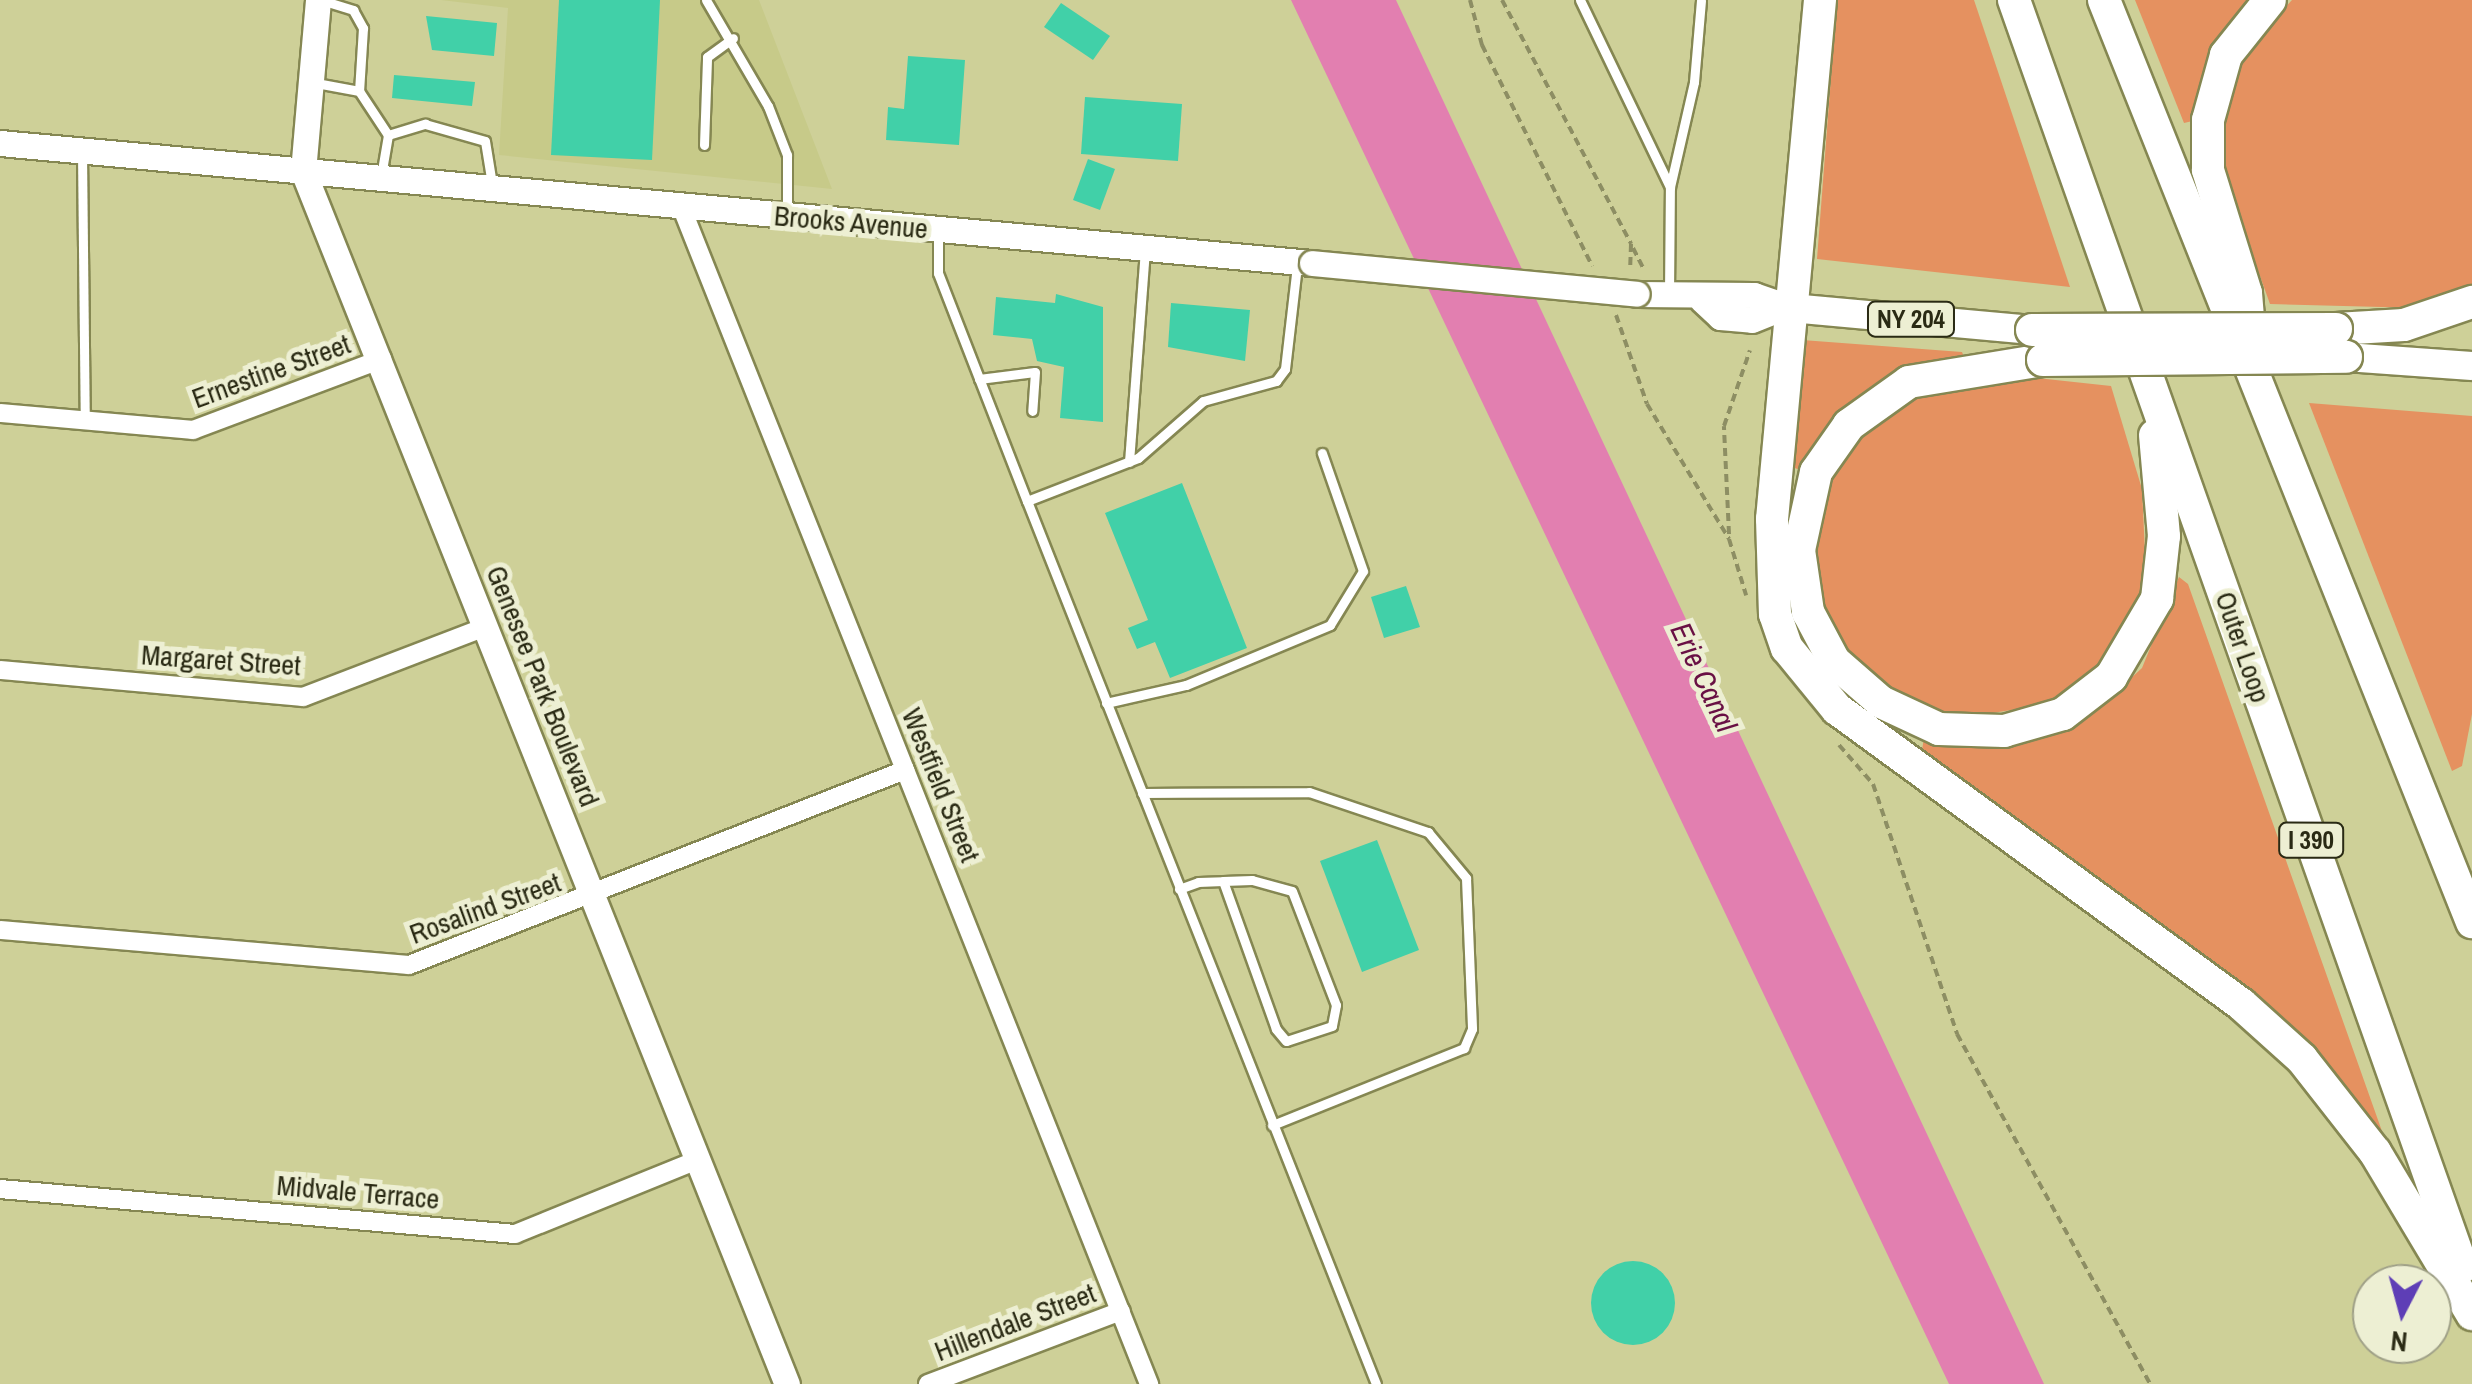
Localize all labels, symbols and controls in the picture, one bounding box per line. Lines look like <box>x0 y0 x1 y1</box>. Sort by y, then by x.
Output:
street label: Brooks Avenue <box>772 198 930 246</box>
road number: NY 204 <box>1866 299 1956 339</box>
street label: Ernestine Street <box>187 327 355 415</box>
street label: Genesee Park Boulevard <box>479 561 607 811</box>
street label: Outer Loop <box>2208 587 2278 707</box>
water label: Erie Canal <box>1663 617 1745 737</box>
street label: Margaret Street <box>140 638 302 682</box>
street label: Westfield Street <box>895 703 987 867</box>
road number: I 390 <box>2276 820 2346 860</box>
street label: Rosalind Street <box>405 865 565 951</box>
street label: Midvale Terrace <box>275 1168 441 1216</box>
north arrow <box>2352 1264 2452 1364</box>
street label: Hillendale Street <box>930 1276 1100 1368</box>
text: N <box>2389 1322 2409 1362</box>

